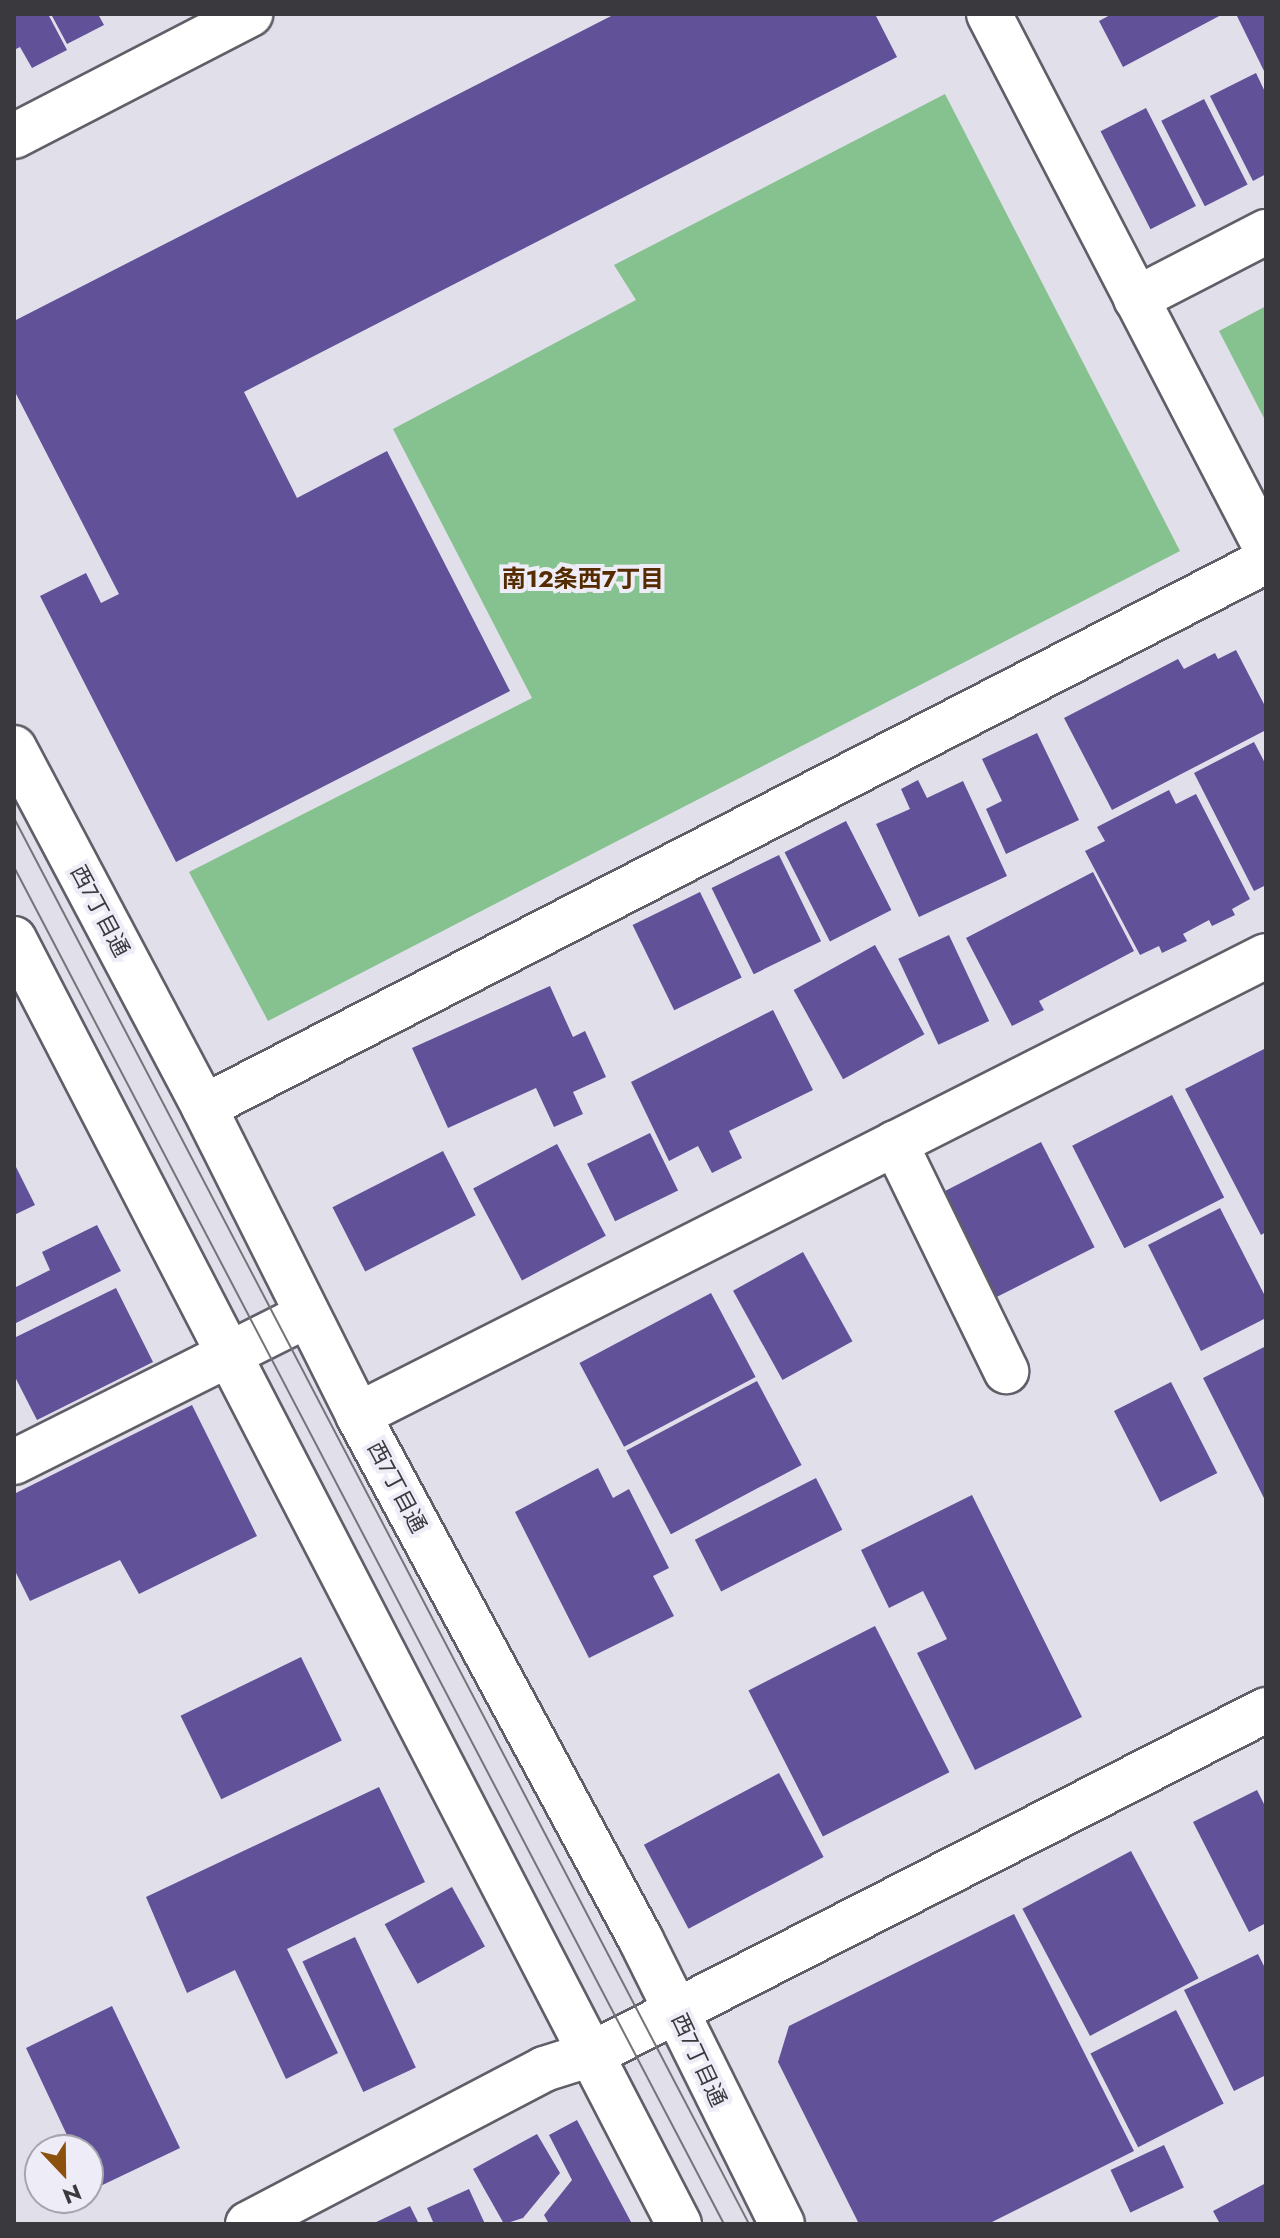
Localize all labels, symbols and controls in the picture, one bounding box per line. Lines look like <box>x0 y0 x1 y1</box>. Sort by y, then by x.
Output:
district label: 南12条西7丁目 <box>502 565 664 593</box>
street label: 西7丁目通 <box>65 861 135 961</box>
street label: 西7丁目通 <box>362 1437 432 1537</box>
street label: 西7丁目通 <box>666 2009 732 2111</box>
north arrow <box>24 2134 104 2214</box>
text: N <box>58 2176 86 2213</box>

